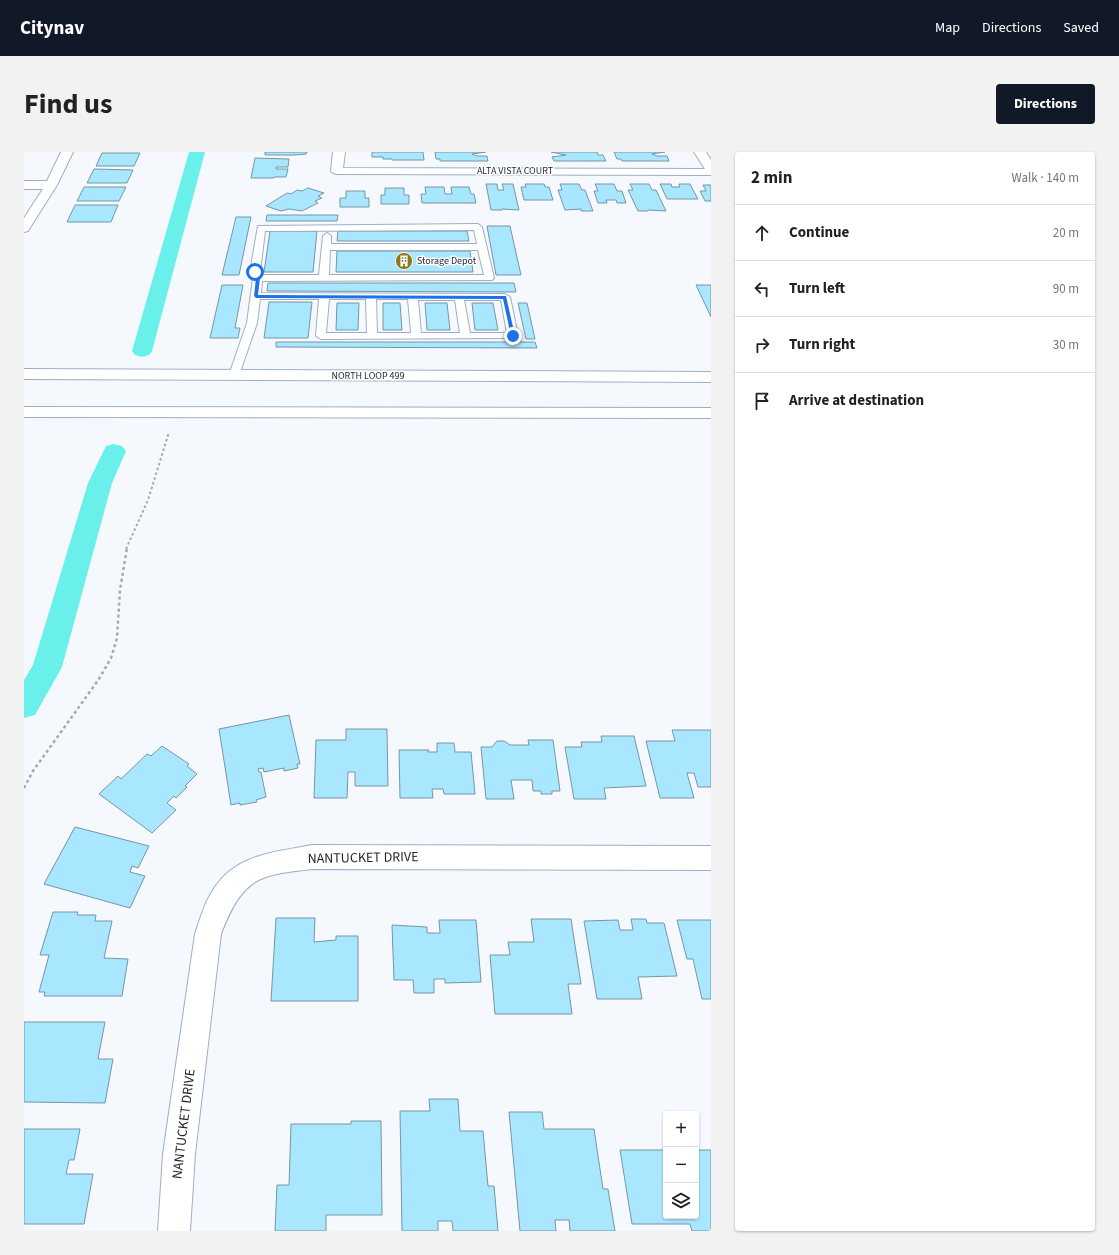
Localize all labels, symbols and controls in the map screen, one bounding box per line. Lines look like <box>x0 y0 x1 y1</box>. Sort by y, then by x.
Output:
text: Citynav <box>20 15 84 42</box>
text: Map <box>935 18 960 38</box>
text: Directions <box>982 18 1041 38</box>
text: Saved <box>1063 18 1099 38</box>
text: Find us <box>24 84 112 124</box>
button: Directions <box>996 84 1095 124</box>
street label: ALTA VISTA COURT <box>477 164 554 178</box>
text: 2 min <box>751 166 792 190</box>
text: Walk · 140 m <box>1011 169 1079 187</box>
icon: ahead <box>751 222 773 244</box>
text: Continue <box>789 222 849 243</box>
text: 20 m <box>1053 224 1079 242</box>
building icon: Storage Depot <box>394 251 414 271</box>
place label: Storage Depot <box>417 254 477 268</box>
route start <box>246 263 264 281</box>
icon: left <box>751 278 773 300</box>
text: Turn left <box>789 278 845 299</box>
text: 90 m <box>1053 280 1079 298</box>
route end <box>504 327 522 345</box>
icon: right <box>751 334 773 356</box>
text: Turn right <box>789 334 855 355</box>
text: 30 m <box>1053 336 1079 354</box>
street label: NORTH LOOP 499 <box>332 369 405 383</box>
icon: arrive <box>751 390 773 412</box>
text: Arrive at destination <box>789 390 924 411</box>
street label: NANTUCKET DRIVE <box>307 847 419 869</box>
street label: NANTUCKET DRIVE <box>167 1068 201 1180</box>
map controls <box>663 1111 699 1219</box>
button: + <box>663 1111 699 1147</box>
button: − <box>663 1147 699 1183</box>
button: layers <box>663 1183 699 1219</box>

